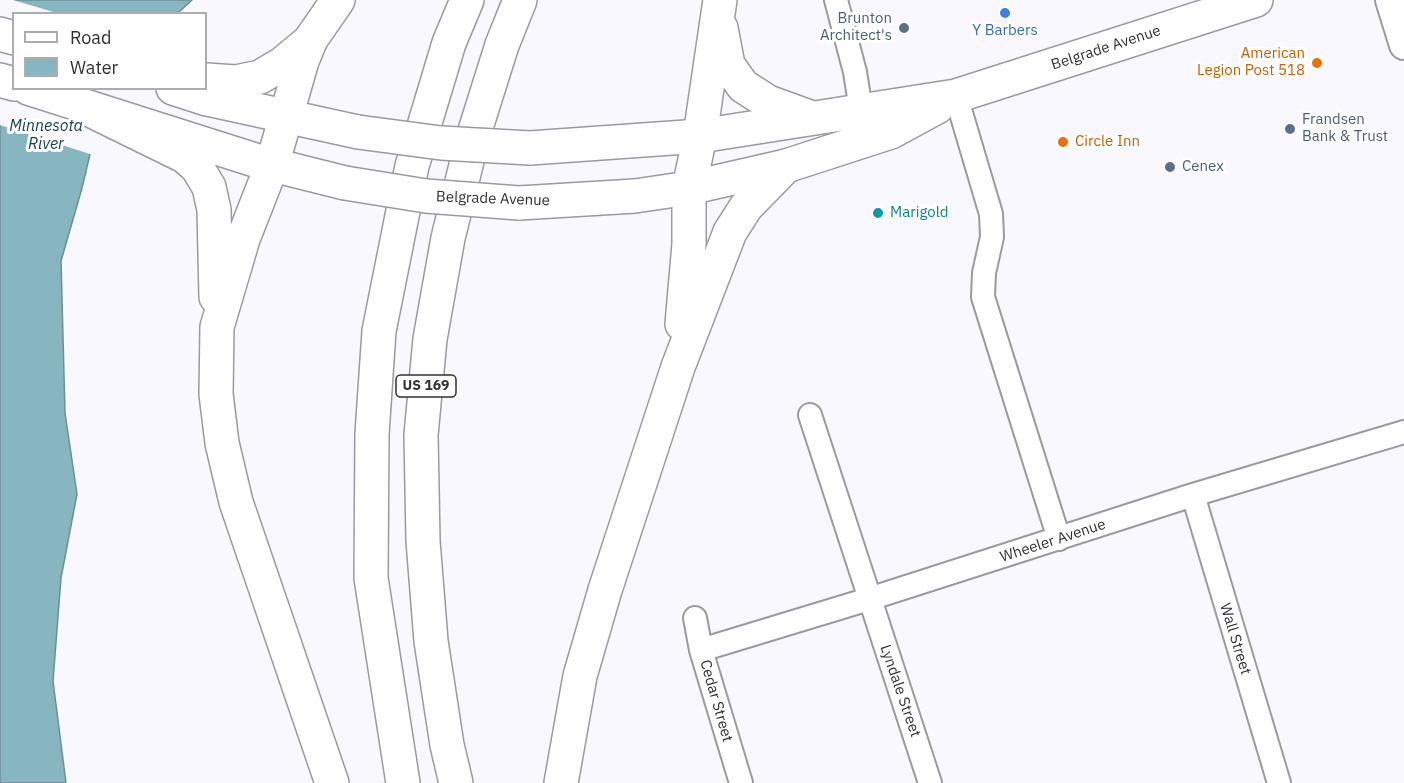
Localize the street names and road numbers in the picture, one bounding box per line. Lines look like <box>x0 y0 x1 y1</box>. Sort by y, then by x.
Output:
street label: Belgrade Avenue <box>1049 22 1163 74</box>
street label: Belgrade Avenue <box>436 188 550 210</box>
road number: US 169 <box>396 375 456 397</box>
street label: Wheeler Avenue <box>998 515 1108 567</box>
street label: Wall Street <box>1216 601 1254 677</box>
street label: Lyndale Street <box>876 642 924 740</box>
street label: Cedar Street <box>696 658 736 744</box>

